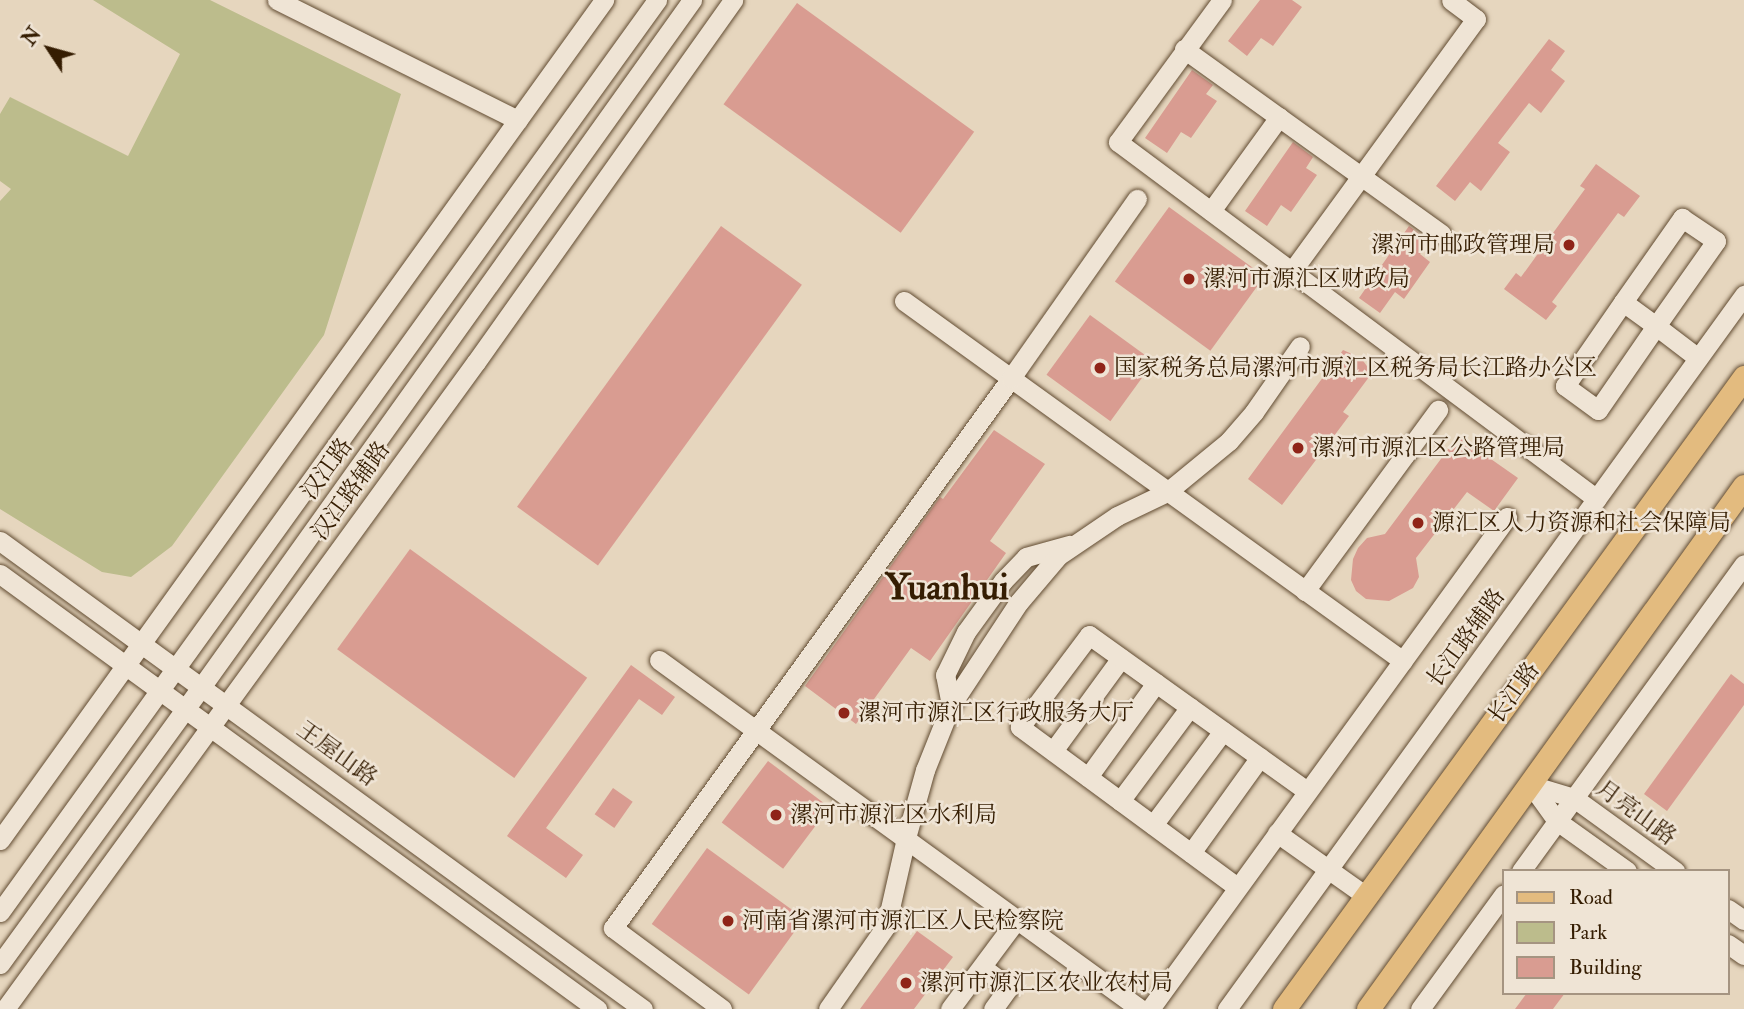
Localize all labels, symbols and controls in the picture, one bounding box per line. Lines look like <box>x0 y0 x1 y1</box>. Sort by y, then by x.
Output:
north arrow <box>14 14 84 84</box>
text: N <box>17 23 47 51</box>
place label: 漯河市邮政管理局 <box>1371 231 1555 259</box>
marker: 漯河市邮政管理局 <box>1561 237 1577 253</box>
place label: 漯河市源汇区财政局 <box>1203 265 1410 293</box>
marker: 漯河市源汇区财政局 <box>1181 271 1197 287</box>
place label: 国家税务总局漯河市源汇区税务局长江路办公区 <box>1114 354 1597 382</box>
marker: 国家税务总局漯河市源汇区税务局长江路办公区 <box>1092 360 1108 376</box>
street label: 汉江路 <box>296 433 358 505</box>
place label: 漯河市源汇区公路管理局 <box>1312 434 1565 462</box>
street label: 汉江路辅路 <box>306 436 396 546</box>
marker: 漯河市源汇区公路管理局 <box>1290 440 1306 456</box>
place label: 源汇区人力资源和社会保障局 <box>1432 509 1731 537</box>
marker: 源汇区人力资源和社会保障局 <box>1410 515 1426 531</box>
district label: Yuanhui <box>885 566 1009 610</box>
street label: 长江路辅路 <box>1421 583 1511 693</box>
street label: 长江路 <box>1483 657 1545 729</box>
place label: 漯河市源汇区行政服务大厅 <box>858 699 1134 727</box>
marker: 漯河市源汇区行政服务大厅 <box>836 705 852 721</box>
street label: 王屋山路 <box>292 716 382 792</box>
street label: 月亮山路 <box>1591 775 1681 851</box>
place label: 漯河市源汇区水利局 <box>790 801 997 829</box>
marker: 漯河市源汇区水利局 <box>768 807 784 823</box>
legend <box>1502 869 1730 995</box>
text: Road <box>1569 884 1613 911</box>
place label: 河南省漯河市源汇区人民检察院 <box>742 907 1064 935</box>
marker: 河南省漯河市源汇区人民检察院 <box>720 913 736 929</box>
text: Park <box>1569 919 1607 946</box>
text: Building <box>1569 954 1642 981</box>
place label: 漯河市源汇区农业农村局 <box>920 969 1173 997</box>
marker: 漯河市源汇区农业农村局 <box>898 975 914 991</box>

